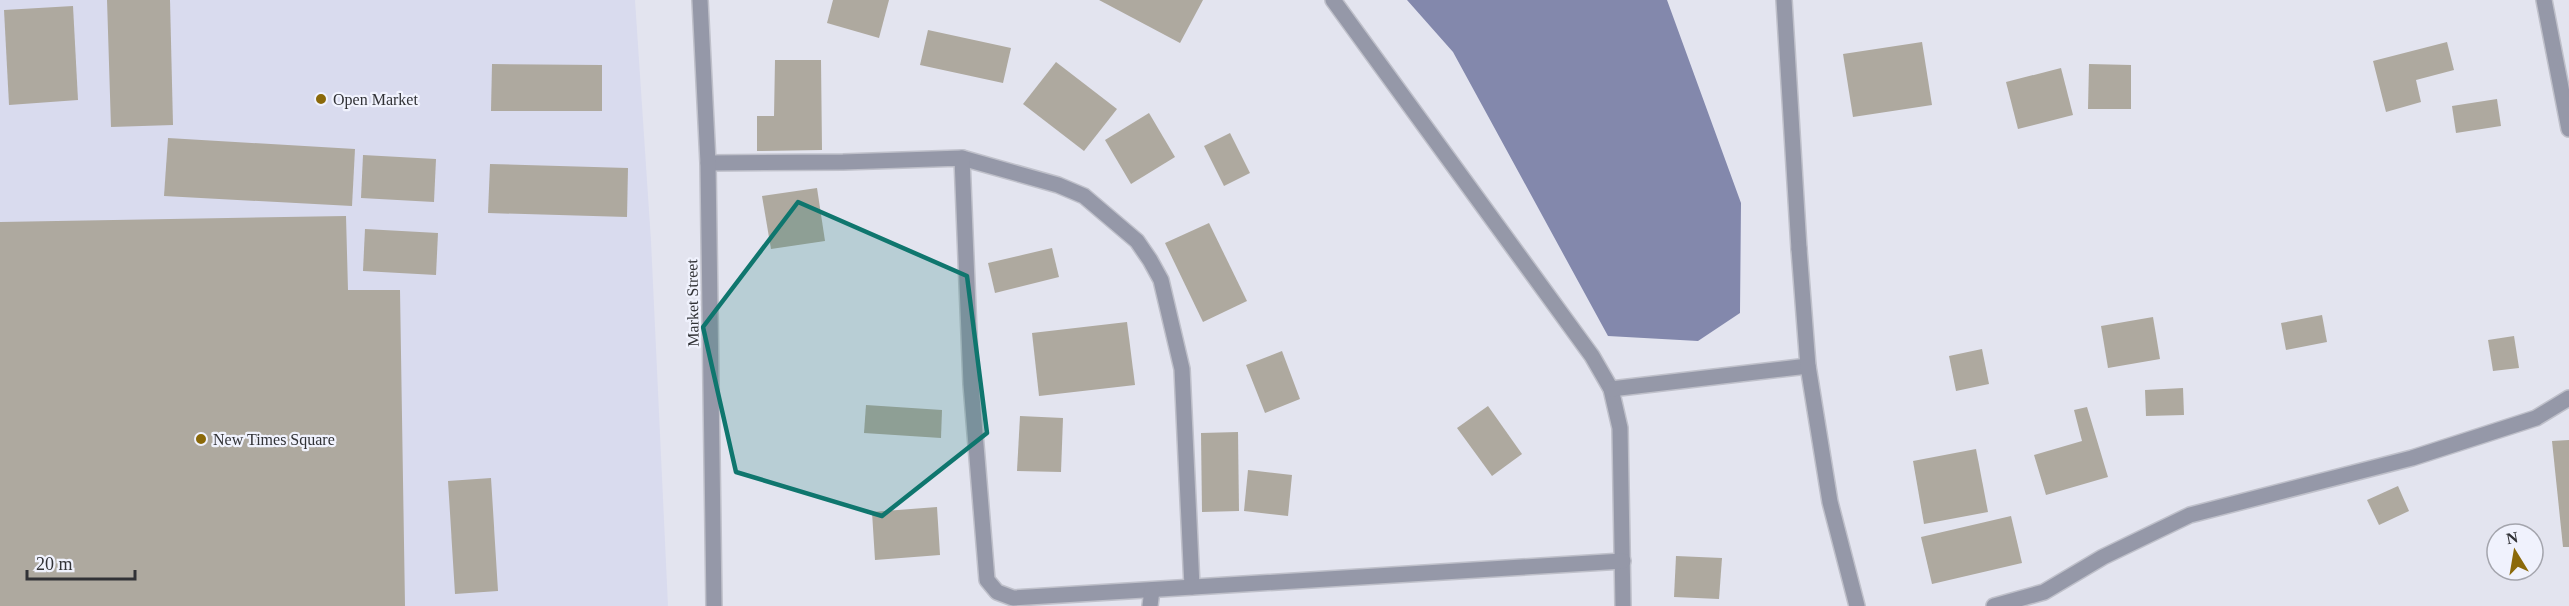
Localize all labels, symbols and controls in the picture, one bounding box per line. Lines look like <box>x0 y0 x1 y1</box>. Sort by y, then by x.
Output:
place label: Open Market <box>333 91 418 109</box>
marker: Open Market <box>314 92 328 106</box>
street label: Market Street <box>683 259 702 347</box>
place label: New Times Square <box>213 431 335 449</box>
marker: New Times Square <box>194 432 208 446</box>
north arrow <box>2485 522 2545 582</box>
text: N <box>2505 528 2520 547</box>
scale bar <box>27 543 135 581</box>
text: 20 m <box>36 554 73 574</box>

